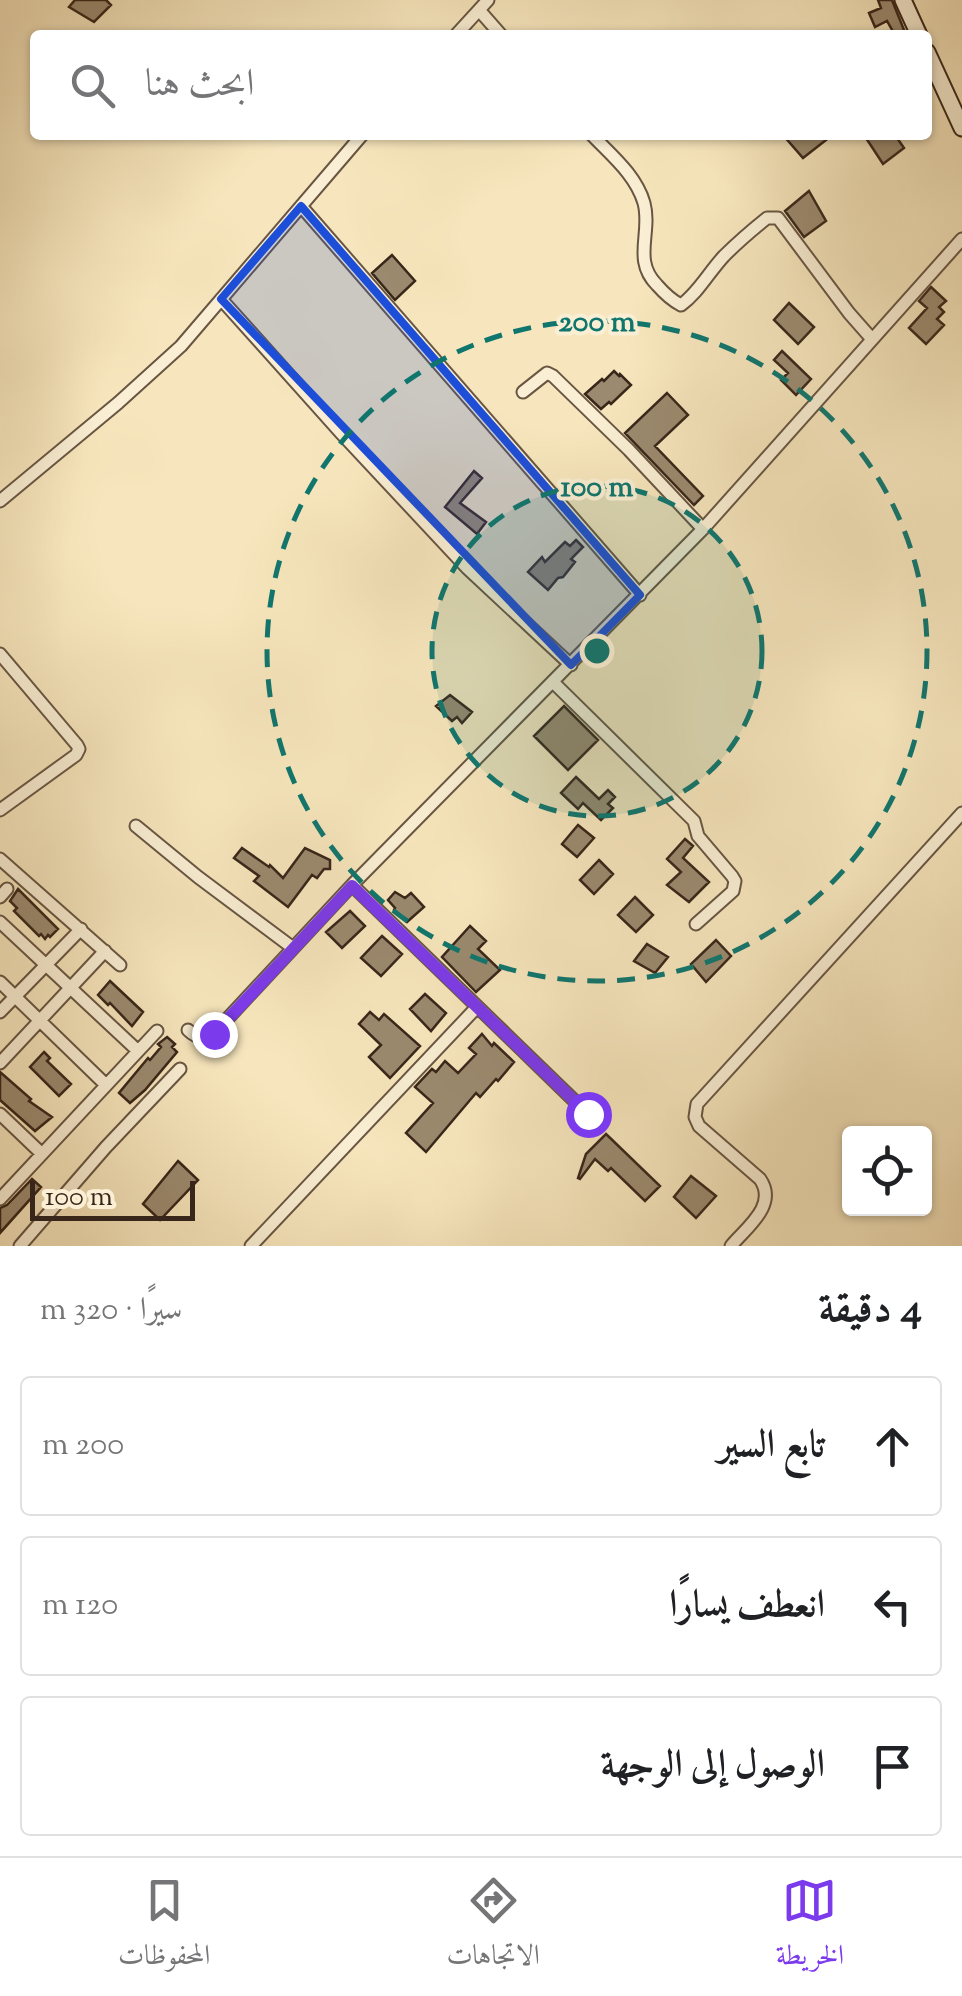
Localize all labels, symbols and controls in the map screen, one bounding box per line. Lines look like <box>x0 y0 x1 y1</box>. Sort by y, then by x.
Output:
search box <box>30 30 932 140</box>
icon: search <box>65 58 120 113</box>
text: ابحث هنا <box>145 59 254 113</box>
text: 200 m <box>559 302 636 345</box>
text: 100 m <box>561 467 634 510</box>
centre of rings <box>579 633 615 669</box>
route end <box>192 1012 238 1058</box>
route start <box>566 1092 612 1138</box>
map controls <box>842 1126 932 1216</box>
button: locate <box>842 1126 932 1216</box>
scale bar <box>30 1176 195 1220</box>
text: 100 m <box>45 1178 113 1218</box>
text: 4 دقيقة <box>819 1281 922 1341</box>
text: سيرًا · 320 m <box>40 1288 183 1334</box>
icon: ahead <box>865 1419 920 1474</box>
text: تابع السير <box>718 1420 825 1474</box>
text: 200 m <box>42 1423 124 1469</box>
icon: left <box>865 1579 920 1634</box>
text: انعطف يسارًا <box>669 1580 825 1634</box>
text: 120 m <box>42 1583 118 1629</box>
icon: arrive <box>865 1739 920 1794</box>
text: الوصول إلى الوجهة <box>601 1740 825 1794</box>
tab: المحفوظات <box>118 1873 210 1982</box>
tab: الاتجاهات <box>446 1873 540 1982</box>
tab: الخريطة <box>776 1873 844 1982</box>

